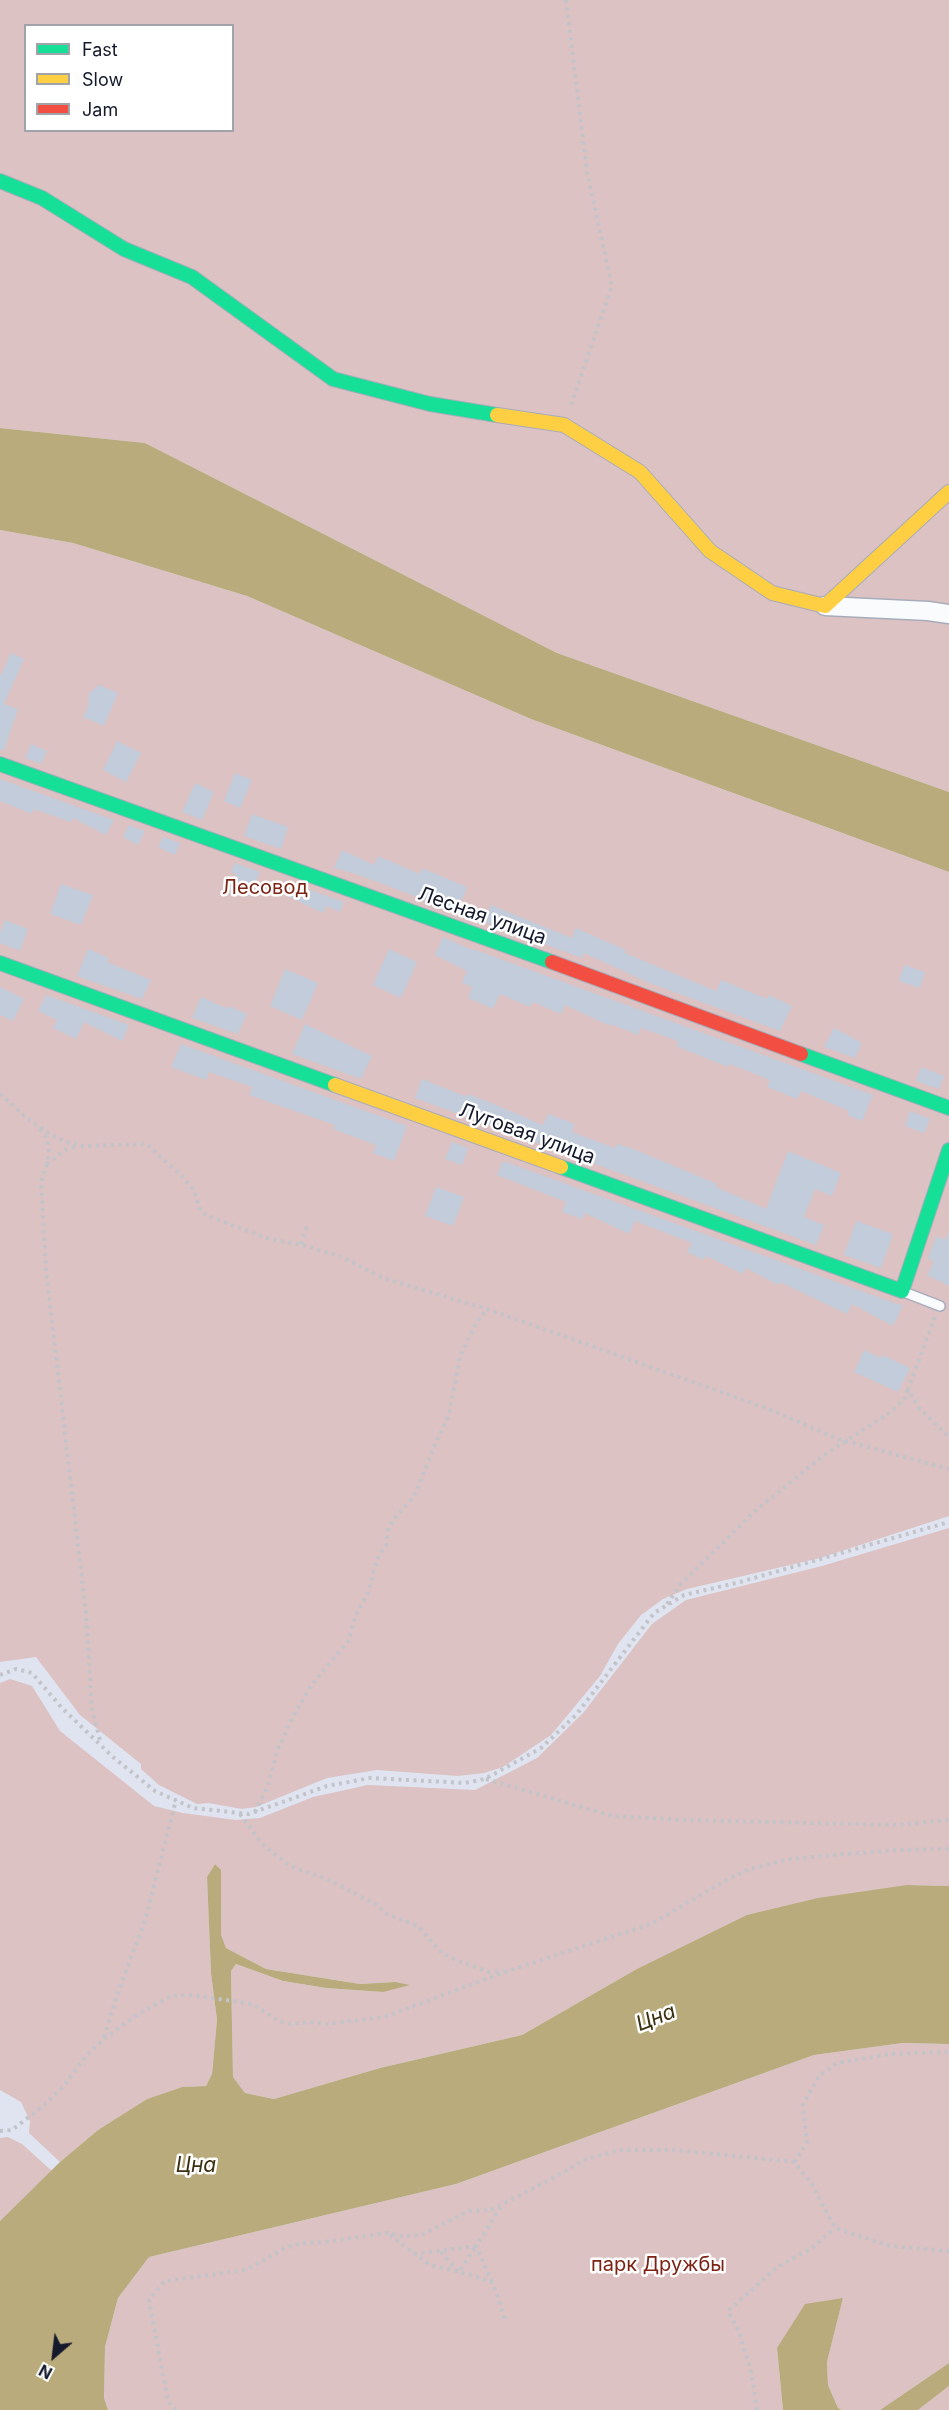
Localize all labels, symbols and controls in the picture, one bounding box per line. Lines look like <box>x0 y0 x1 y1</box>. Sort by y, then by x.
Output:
legend <box>24 24 234 132</box>
text: Fast <box>82 39 118 60</box>
text: Slow <box>82 69 123 90</box>
text: Jam <box>82 99 118 120</box>
park label: Лесовод <box>222 876 308 900</box>
street label: Лесная улица <box>415 882 549 950</box>
street label: Луговая улица <box>456 1098 598 1170</box>
water label: Цна <box>633 1999 679 2037</box>
water label: Цна <box>176 2153 216 2179</box>
park label: парк Дружбы <box>591 2253 725 2277</box>
north arrow <box>24 2326 84 2386</box>
text: N <box>35 2360 56 2384</box>

